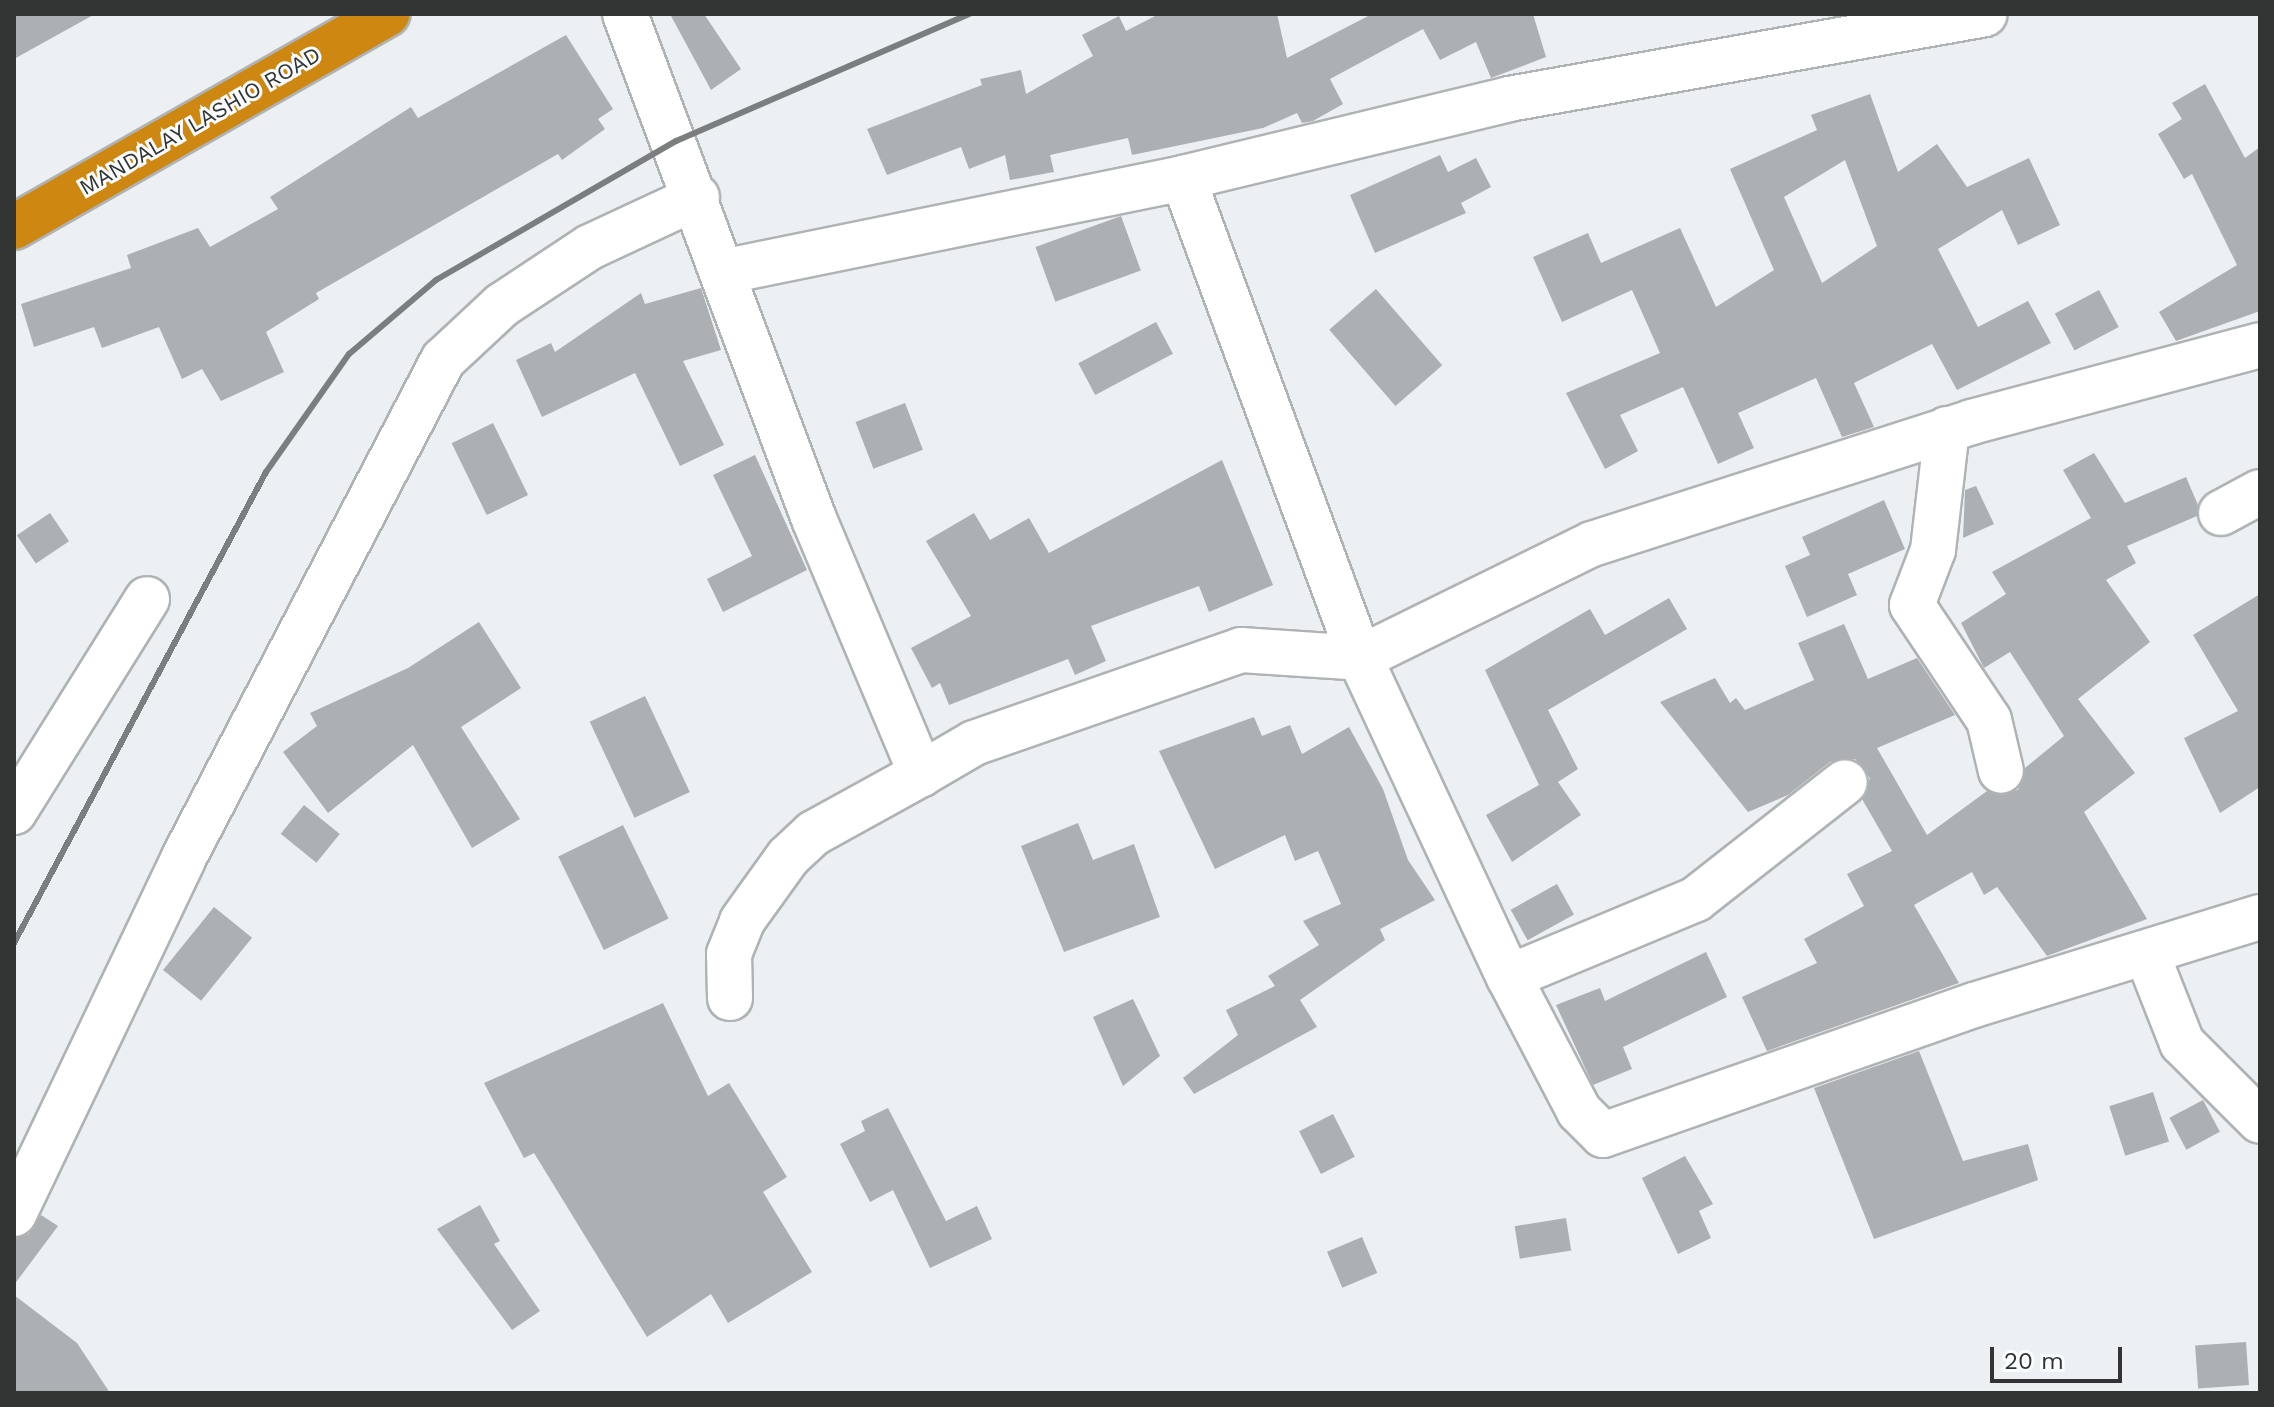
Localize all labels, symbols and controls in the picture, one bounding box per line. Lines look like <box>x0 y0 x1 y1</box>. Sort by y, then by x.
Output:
street label: MANDALAY LASHIO ROAD <box>74 41 326 201</box>
scale bar <box>1994 1331 2126 1381</box>
text: 20 m <box>2004 1347 2064 1375</box>

